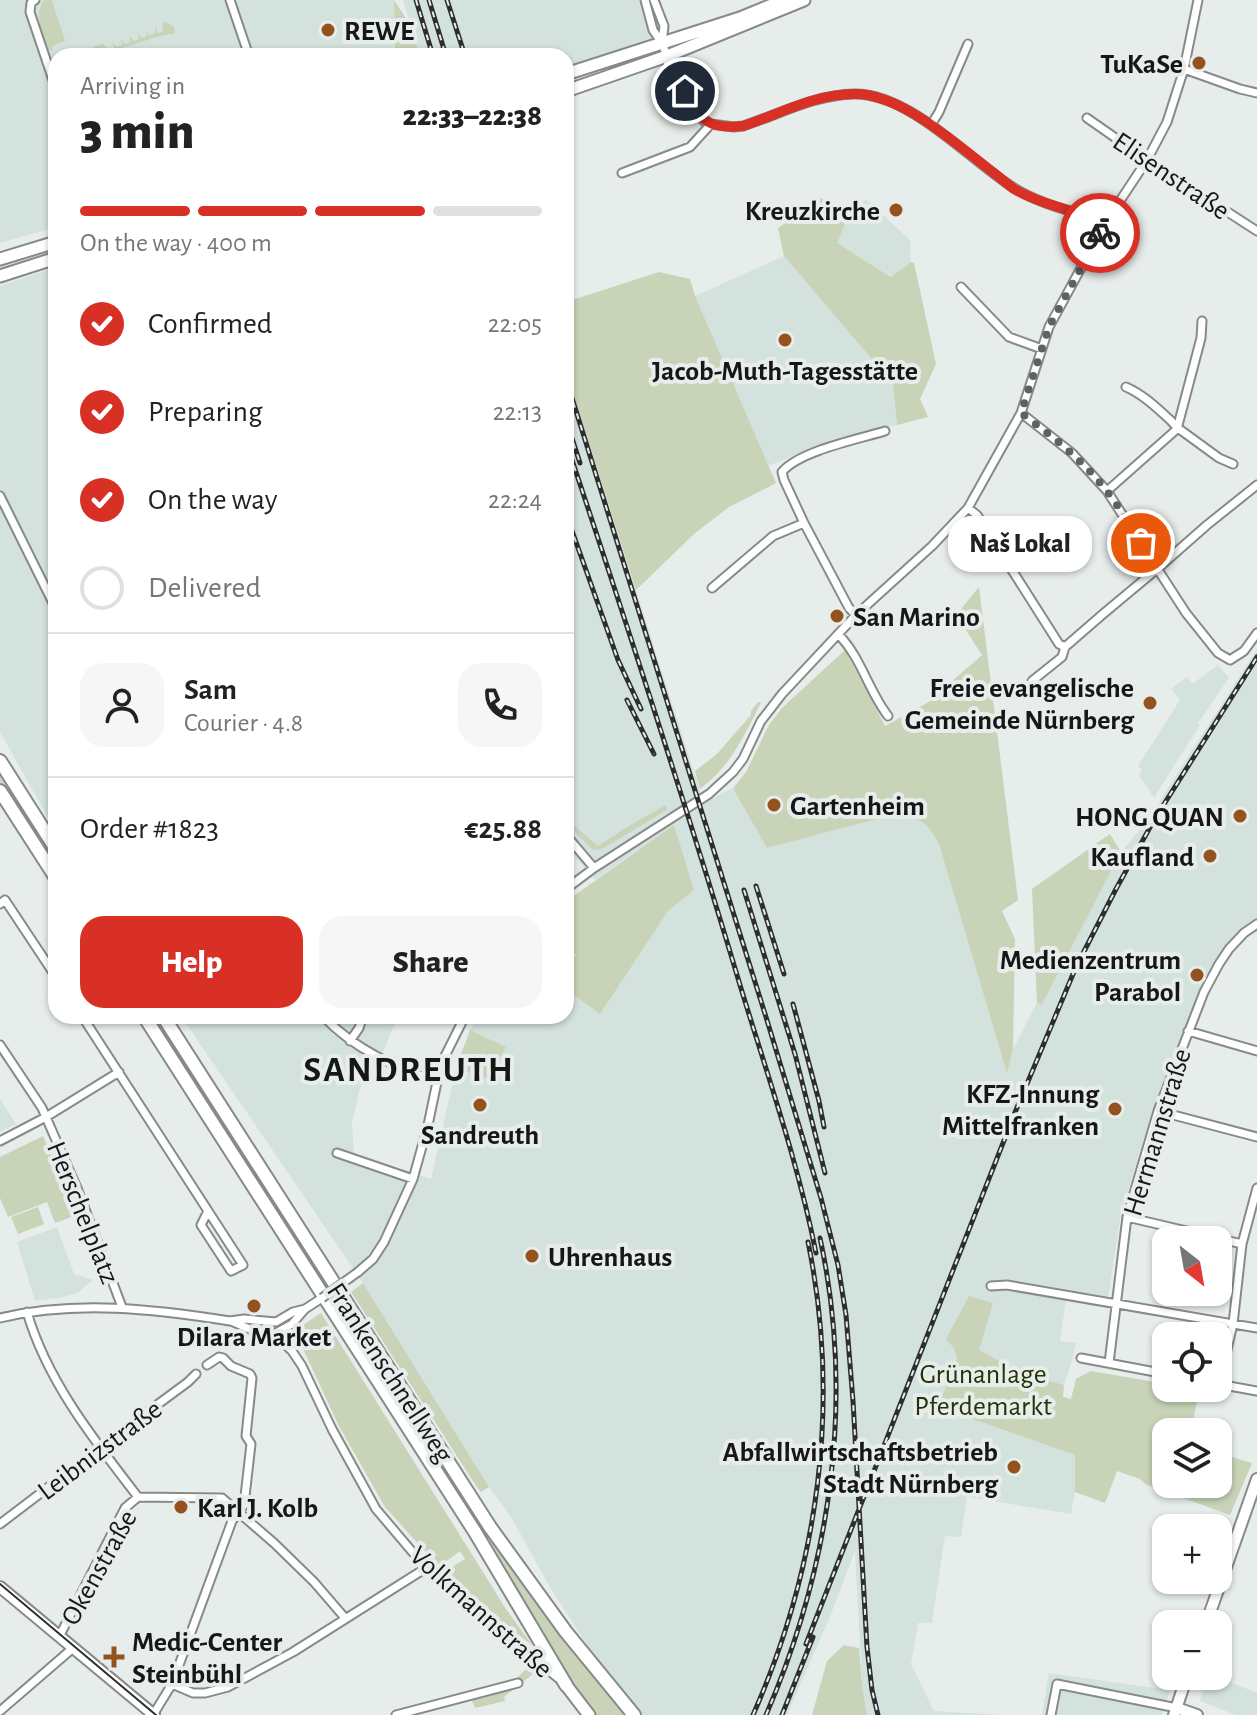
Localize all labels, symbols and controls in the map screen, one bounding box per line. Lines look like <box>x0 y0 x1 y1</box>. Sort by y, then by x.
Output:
place label: REWE <box>344 18 414 46</box>
marker: REWE <box>319 21 337 39</box>
place label: TuKaSe <box>1100 51 1183 79</box>
marker: TuKaSe <box>1190 54 1208 72</box>
pin <box>651 57 719 125</box>
icon: home <box>663 69 707 113</box>
text: Arriving in <box>80 73 185 99</box>
text: 22:33–22:38 <box>403 101 542 131</box>
text: 3 min <box>80 106 194 158</box>
street label: Elisenstraße <box>1107 128 1234 226</box>
courier <box>1060 193 1140 273</box>
place label: Kreuzkirche <box>745 198 880 226</box>
marker: Kreuzkirche <box>887 201 905 219</box>
icon: bike <box>1078 211 1122 255</box>
text: On the way · 400 m <box>80 230 272 256</box>
icon: check <box>80 302 124 346</box>
text: Confirmed <box>148 309 272 339</box>
text: 22:05 <box>488 311 542 337</box>
marker: Jacob-Muth-Tagesstätte <box>776 331 794 349</box>
place label: Jacob-Muth-Tagesstätte <box>652 358 918 386</box>
icon: check <box>80 390 124 434</box>
text: Preparing <box>148 397 263 427</box>
text: 22:13 <box>493 399 542 425</box>
icon: check <box>80 478 124 522</box>
text: On the way <box>148 485 277 515</box>
text: 22:24 <box>488 487 542 513</box>
pin <box>1107 509 1175 577</box>
callout: Naš Lokal <box>949 515 1093 571</box>
icon: bag <box>1119 521 1163 565</box>
text: Naš Lokal <box>969 531 1071 557</box>
text: Delivered <box>148 573 261 603</box>
place label: San Marino <box>853 604 980 632</box>
marker: San Marino <box>828 607 846 625</box>
button: person <box>80 663 164 747</box>
button: phone <box>458 663 542 747</box>
text: Sam <box>184 675 237 705</box>
place label: Freie evangelische Gemeinde Nürnberg <box>905 675 1135 735</box>
marker: Freie evangelische Gemeinde Nürnberg <box>1141 694 1159 712</box>
text: Courier · 4.8 <box>184 710 303 736</box>
place label: Gartenheim <box>790 793 925 821</box>
marker: Gartenheim <box>765 796 783 814</box>
place label: HONG QUAN <box>1075 804 1224 832</box>
marker: HONG QUAN <box>1231 807 1249 825</box>
text: Order #1823 <box>80 814 219 844</box>
text: €25.88 <box>464 814 542 844</box>
place label: Kaufland <box>1090 844 1194 872</box>
marker: Kaufland <box>1201 847 1219 865</box>
button: Help <box>80 916 303 1008</box>
button: Share <box>319 916 542 1008</box>
place label: Medienzentrum Parabol <box>1000 947 1181 1007</box>
marker: Medienzentrum Parabol <box>1188 966 1206 984</box>
street label: Hermannstraße <box>1119 1045 1197 1220</box>
district label: SANDREUTH <box>303 1052 515 1088</box>
place label: KFZ-Innung Mittelfranken <box>942 1081 1100 1141</box>
marker: Sandreuth <box>471 1096 489 1114</box>
marker: KFZ-Innung Mittelfranken <box>1106 1100 1124 1118</box>
place label: Sandreuth <box>421 1122 539 1150</box>
street label: Herschelplatz <box>41 1138 123 1288</box>
north arrow <box>1152 1226 1232 1306</box>
map controls <box>1152 1226 1232 1690</box>
place label: Uhrenhaus <box>548 1244 672 1272</box>
marker: Uhrenhaus <box>523 1247 541 1265</box>
street label: Frankenschnellweg <box>321 1278 458 1468</box>
marker: Dilara Market <box>245 1297 263 1315</box>
button: locate <box>1152 1322 1232 1402</box>
place label: Dilara Market <box>177 1324 332 1352</box>
park label: Grünanlage Pferdemarkt <box>914 1361 1052 1421</box>
street label: Leibnizstraße <box>33 1395 167 1506</box>
button: layers <box>1152 1418 1232 1498</box>
place label: Abfallwirtschaftsbetrieb Stadt Nürnberg <box>722 1439 999 1499</box>
marker: Abfallwirtschaftsbetrieb Stadt Nürnberg <box>1005 1458 1023 1476</box>
place label: Karl J. Kolb <box>197 1495 318 1523</box>
marker: Karl J. Kolb <box>172 1498 190 1516</box>
street label: Okenstraße <box>57 1506 143 1630</box>
button: + <box>1152 1514 1232 1594</box>
street label: Volkmannstraße <box>404 1541 557 1683</box>
button: − <box>1152 1610 1232 1690</box>
place label: Medic-Center Steinbühl <box>132 1629 282 1689</box>
marker: Medic-Center Steinbühl <box>103 1646 125 1668</box>

